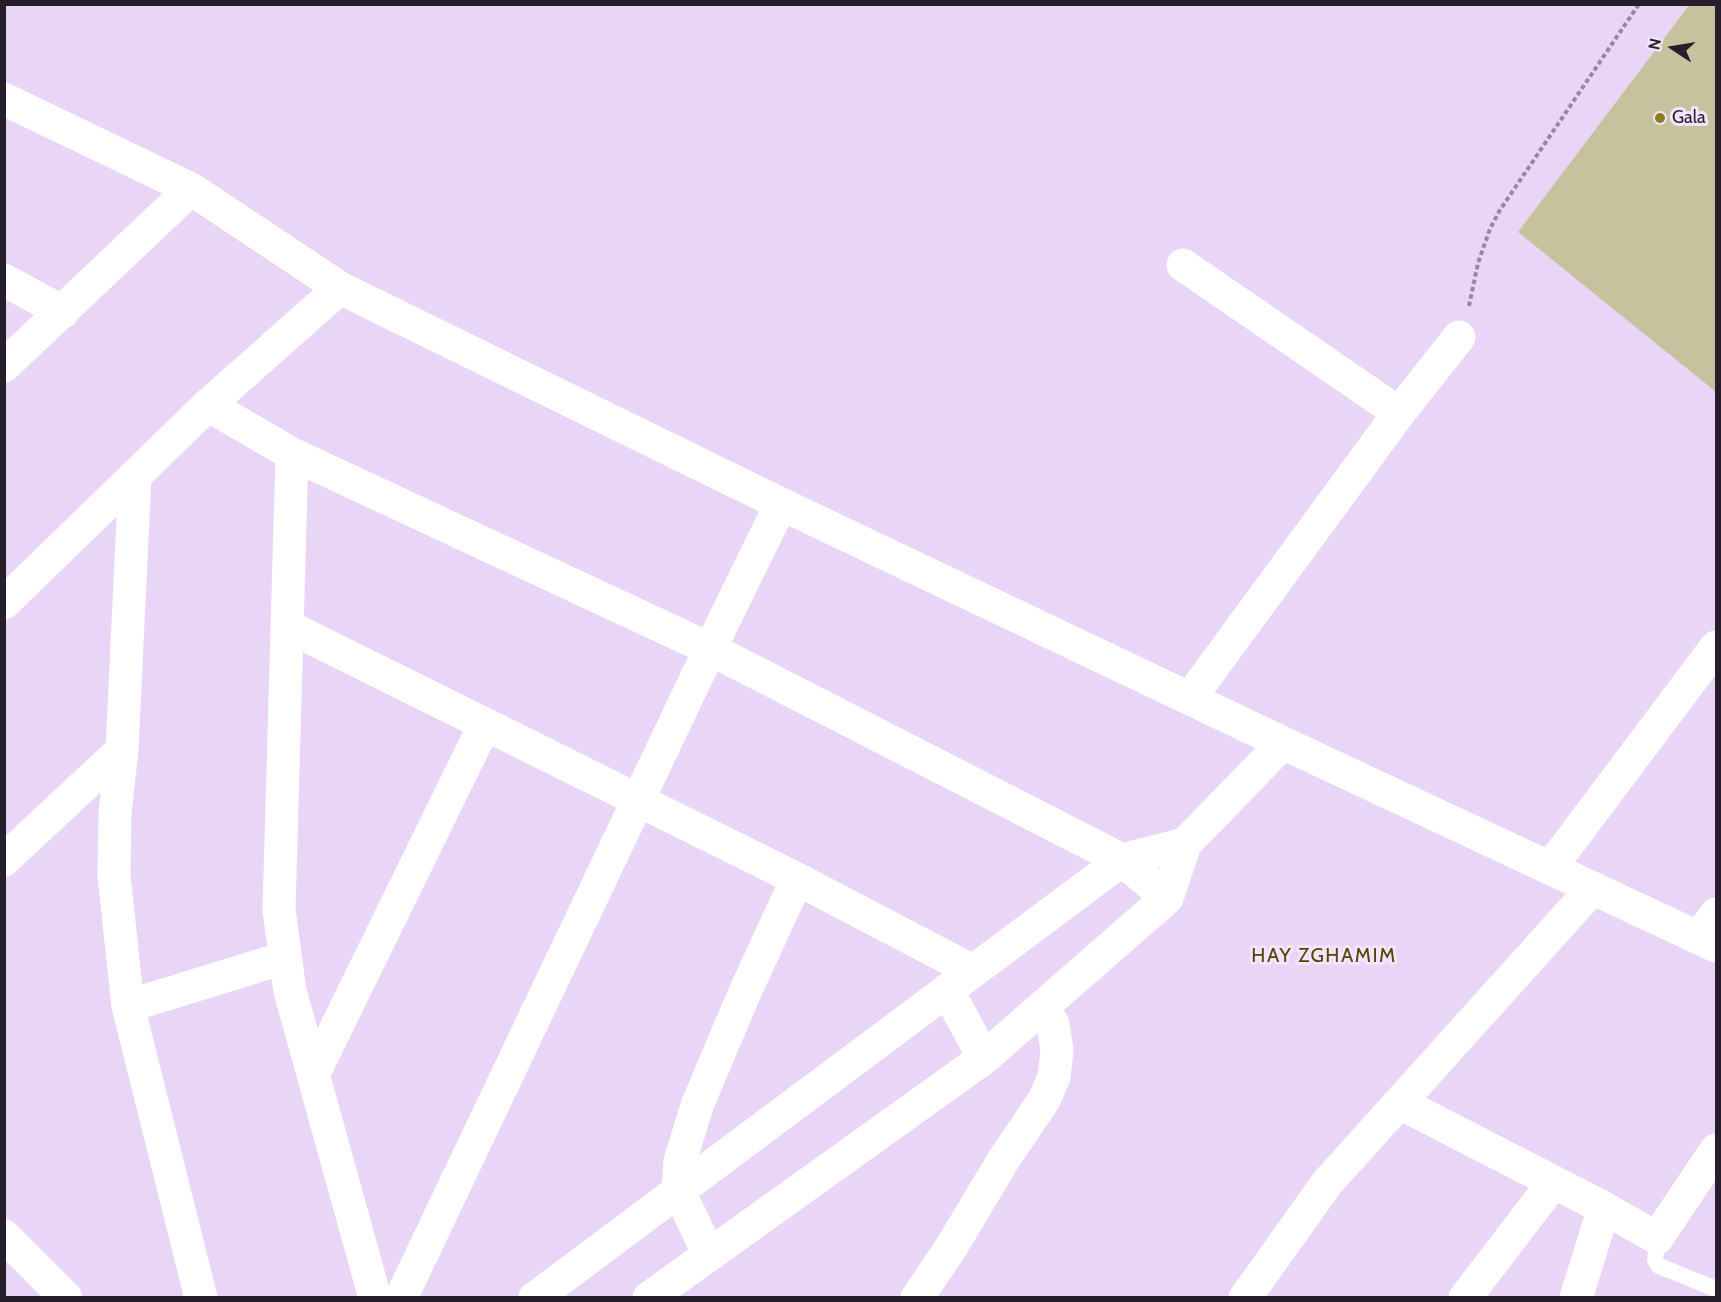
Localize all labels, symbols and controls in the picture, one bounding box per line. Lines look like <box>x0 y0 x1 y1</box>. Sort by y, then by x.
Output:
north arrow <box>1643 18 1703 78</box>
text: N <box>1644 37 1665 52</box>
place label: Gala <box>1672 107 1706 129</box>
marker: Gala <box>1653 111 1667 125</box>
district label: HAY ZGHAMIM <box>1251 944 1397 968</box>

